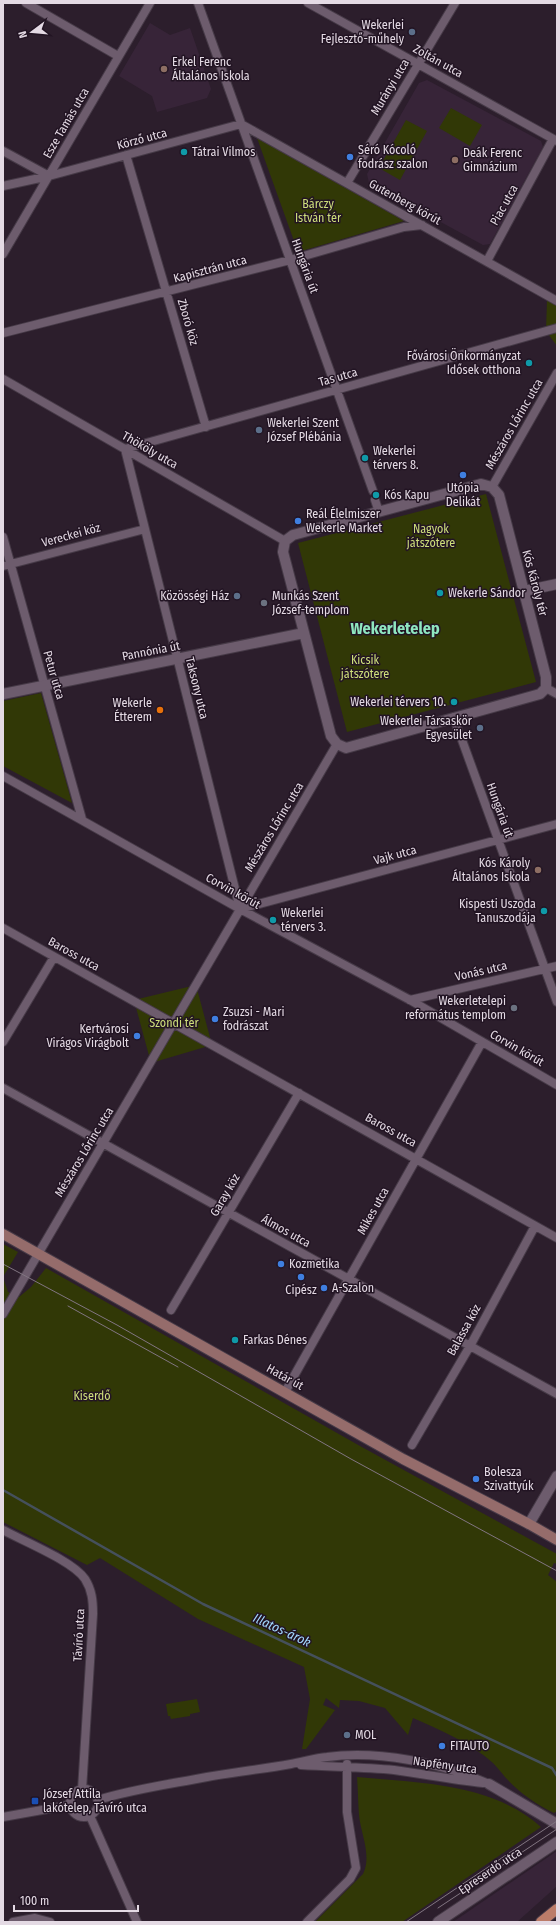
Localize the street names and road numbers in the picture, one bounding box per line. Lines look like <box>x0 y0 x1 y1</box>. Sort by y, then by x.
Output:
street label: Zoltán utca <box>411 42 465 80</box>
street label: Murányi utca <box>368 56 412 118</box>
street label: Esze Tamás utca <box>40 85 92 161</box>
street label: Körző utca <box>115 126 169 152</box>
street label: Gutenberg körút <box>367 176 443 228</box>
street label: Piac utca <box>487 182 521 228</box>
street label: Hungária út <box>289 237 321 295</box>
street label: Kapisztrán utca <box>172 252 248 285</box>
street label: Zboró köz <box>175 297 201 347</box>
street label: Tas utca <box>317 365 359 389</box>
street label: Mészáros Lőrinc utca <box>482 376 546 472</box>
street label: Thököly utca <box>120 428 181 472</box>
street label: Vereckei köz <box>40 520 102 550</box>
street label: Kós Károly tér <box>519 548 551 618</box>
street label: Pannónia út <box>121 639 181 663</box>
street label: Petur utca <box>40 649 68 701</box>
street label: Taksony utca <box>183 656 211 720</box>
street label: Mészáros Lőrinc utca <box>242 780 306 874</box>
street label: Hungária út <box>484 781 516 839</box>
street label: Vajk utca <box>372 843 418 867</box>
street label: Corvin körút <box>203 870 263 912</box>
street label: Baross utca <box>46 934 102 974</box>
street label: Vonás utca <box>454 958 509 984</box>
street label: Corvin körút <box>487 1027 547 1069</box>
street label: Mészáros Lőrinc utca <box>52 1105 116 1199</box>
street label: Baross utca <box>363 1110 419 1150</box>
street label: Garay köz <box>207 1171 243 1219</box>
street label: Mikes utca <box>354 1185 392 1237</box>
street label: Álmos utca <box>259 1211 314 1250</box>
street label: Balassa köz <box>444 1302 484 1358</box>
street label: Határ út <box>264 1361 306 1393</box>
street label: Távíró utca <box>71 1608 87 1662</box>
street label: Napfény utca <box>412 1754 478 1776</box>
street label: Epreserdő utca <box>456 1845 524 1897</box>

